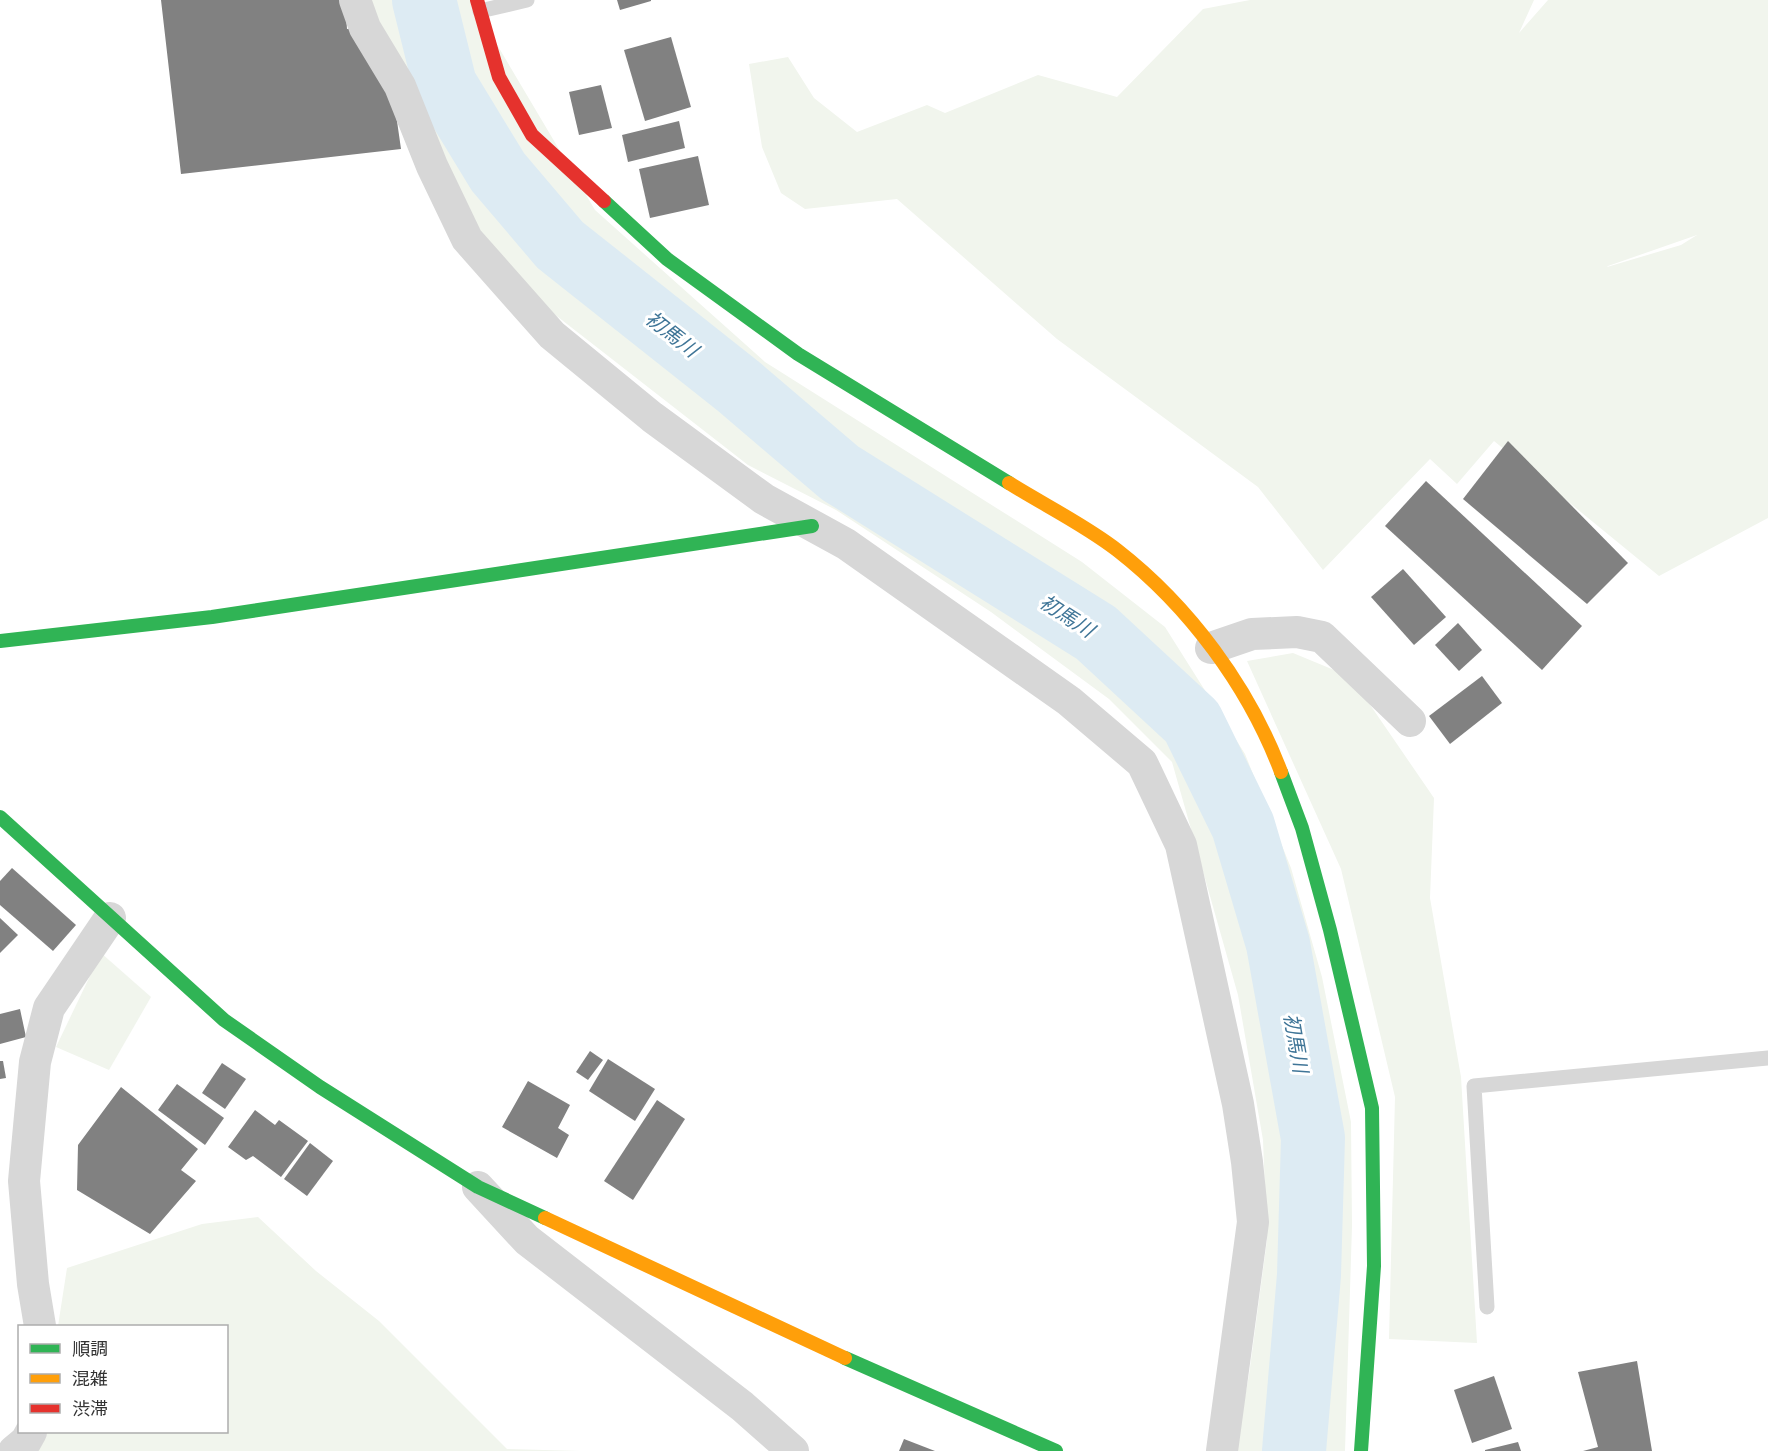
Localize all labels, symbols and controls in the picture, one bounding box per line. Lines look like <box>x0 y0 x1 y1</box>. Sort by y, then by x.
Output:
water label: 初馬川 <box>641 306 705 363</box>
water label: 初馬川 <box>1035 590 1100 643</box>
water label: 初馬川 <box>1279 1011 1313 1077</box>
legend <box>18 1325 228 1433</box>
text: 順調 <box>72 1338 108 1360</box>
text: 混雑 <box>72 1368 108 1390</box>
text: 渋滞 <box>72 1398 108 1420</box>

